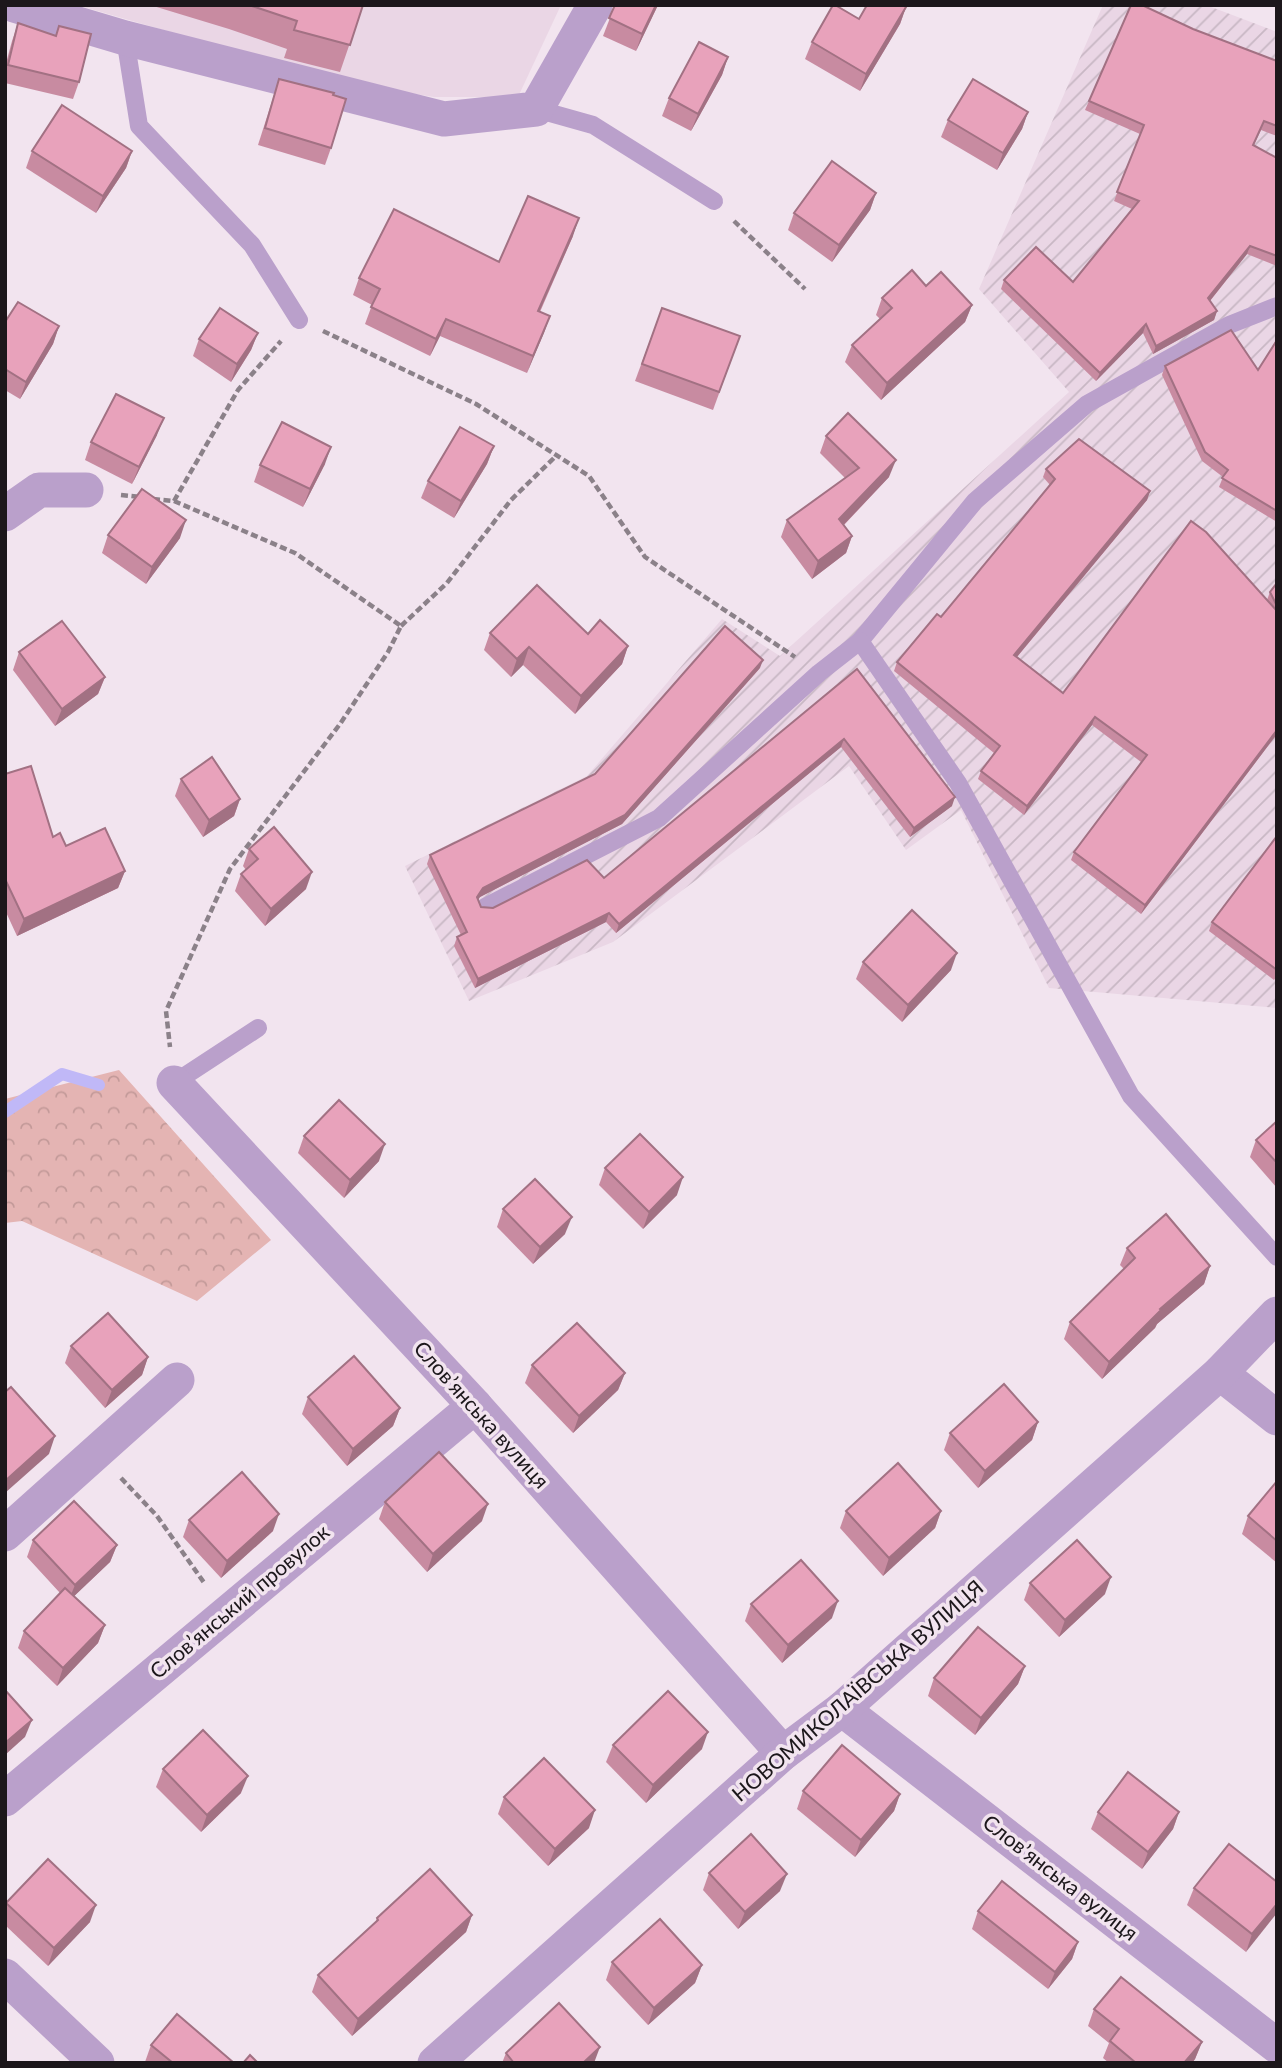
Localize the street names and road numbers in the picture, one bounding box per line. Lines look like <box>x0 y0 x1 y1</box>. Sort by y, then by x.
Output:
street label: Словʼянська вулиця <box>409 1335 555 1493</box>
street label: Словʼянський провулок <box>144 1518 334 1683</box>
street label: НОВОМИКОЛАЇВСЬКА ВУЛИЦЯ <box>726 1574 988 1806</box>
street label: Словʼянська вулиця <box>979 1809 1143 1945</box>

